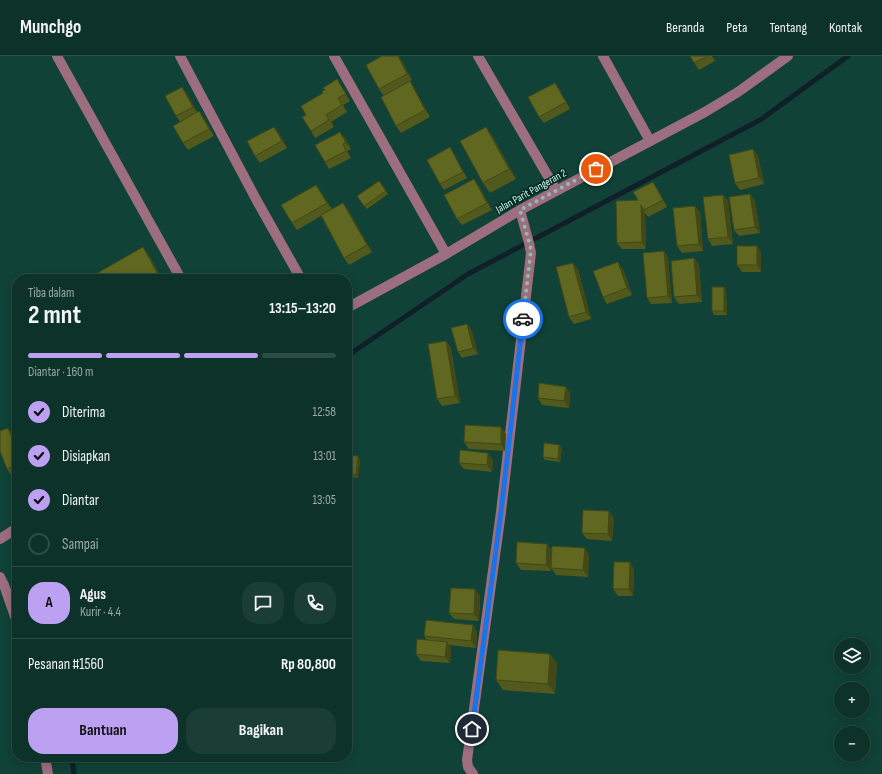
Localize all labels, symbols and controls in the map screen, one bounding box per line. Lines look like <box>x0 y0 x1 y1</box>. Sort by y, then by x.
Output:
text: Munchgo <box>20 16 81 39</box>
text: Beranda <box>666 19 704 36</box>
text: Peta <box>726 19 747 36</box>
text: Tentang <box>769 19 807 36</box>
text: Kontak <box>829 19 862 36</box>
pin <box>579 152 613 186</box>
icon: bag <box>585 158 607 180</box>
street label: Jalan Parit Pangeran 2 <box>493 166 569 216</box>
text: Tiba dalam <box>28 285 74 301</box>
text: 13:15–13:20 <box>269 299 336 318</box>
courier <box>503 299 543 339</box>
text: 2 mnt <box>28 300 81 331</box>
icon: car <box>512 308 534 330</box>
text: Diantar · 160 m <box>28 364 93 380</box>
icon: check <box>28 401 50 423</box>
text: Diterima <box>62 403 105 422</box>
text: 12:58 <box>313 404 336 420</box>
icon: check <box>28 445 50 467</box>
text: Disiapkan <box>62 447 110 466</box>
text: 13:01 <box>313 448 336 464</box>
icon: check <box>28 489 50 511</box>
text: Diantar <box>62 491 99 510</box>
text: 13:05 <box>313 492 336 508</box>
text: Sampai <box>62 535 99 554</box>
button: chat <box>242 582 284 624</box>
button: phone <box>294 582 336 624</box>
text: Agus <box>80 585 106 604</box>
text: A <box>45 593 53 612</box>
text: Kurir · 4.4 <box>80 604 121 620</box>
map controls <box>834 638 870 762</box>
button: layers <box>834 638 870 674</box>
text: Pesanan #1560 <box>28 655 104 674</box>
text: Rp 80,800 <box>281 655 336 674</box>
button: + <box>834 682 870 718</box>
button: Bantuan <box>28 708 178 754</box>
button: Bagikan <box>186 708 336 754</box>
pin <box>455 712 489 746</box>
icon: home <box>461 718 483 740</box>
button: − <box>834 726 870 762</box>

